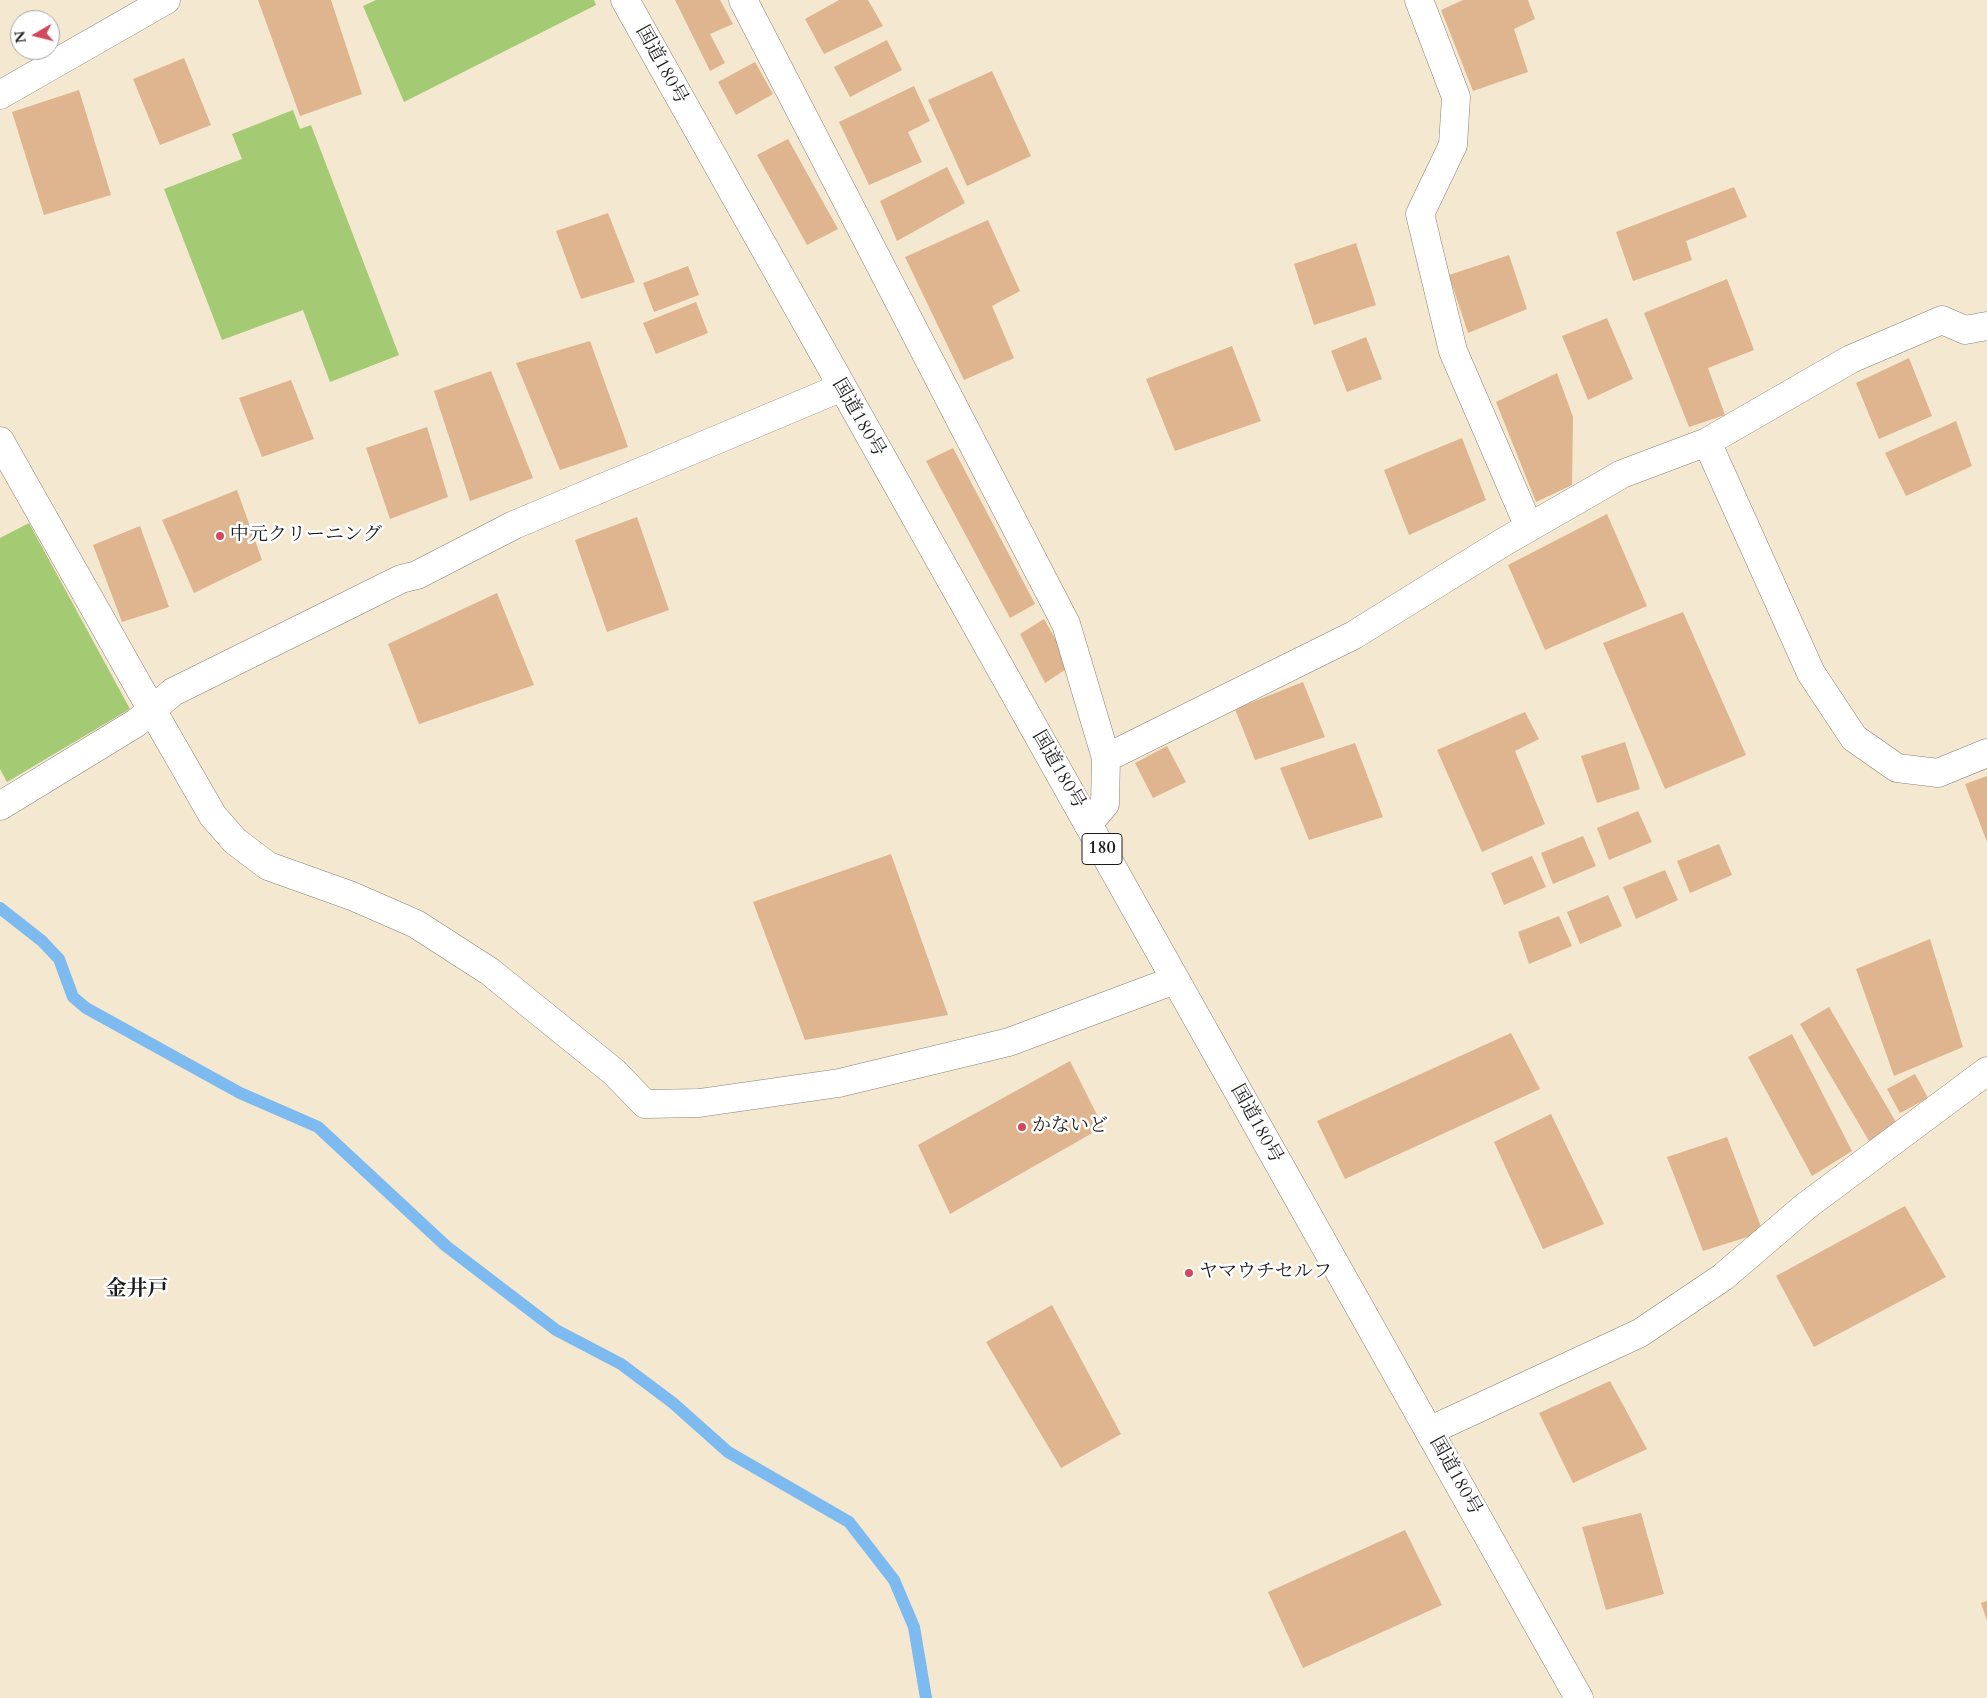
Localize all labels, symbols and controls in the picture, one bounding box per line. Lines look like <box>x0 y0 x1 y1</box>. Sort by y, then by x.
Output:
north arrow <box>10 10 60 60</box>
street label: 国道180号 <box>630 22 692 108</box>
text: N <box>10 30 31 44</box>
street label: 国道180号 <box>827 375 889 461</box>
place label: 中元クリーニング <box>230 525 382 547</box>
marker: 中元クリーニング <box>214 530 226 542</box>
street label: 国道180号 <box>1027 727 1089 813</box>
road number: 180 <box>1082 834 1122 864</box>
street label: 国道180号 <box>1225 1081 1287 1167</box>
place label: かないど <box>1032 1116 1108 1138</box>
marker: かないど <box>1016 1121 1028 1133</box>
place label: ヤマウチセルフ <box>1199 1262 1332 1284</box>
marker: ヤマウチセルフ <box>1183 1267 1195 1279</box>
district label: 金井戸 <box>106 1277 168 1303</box>
street label: 国道180号 <box>1424 1433 1486 1519</box>

